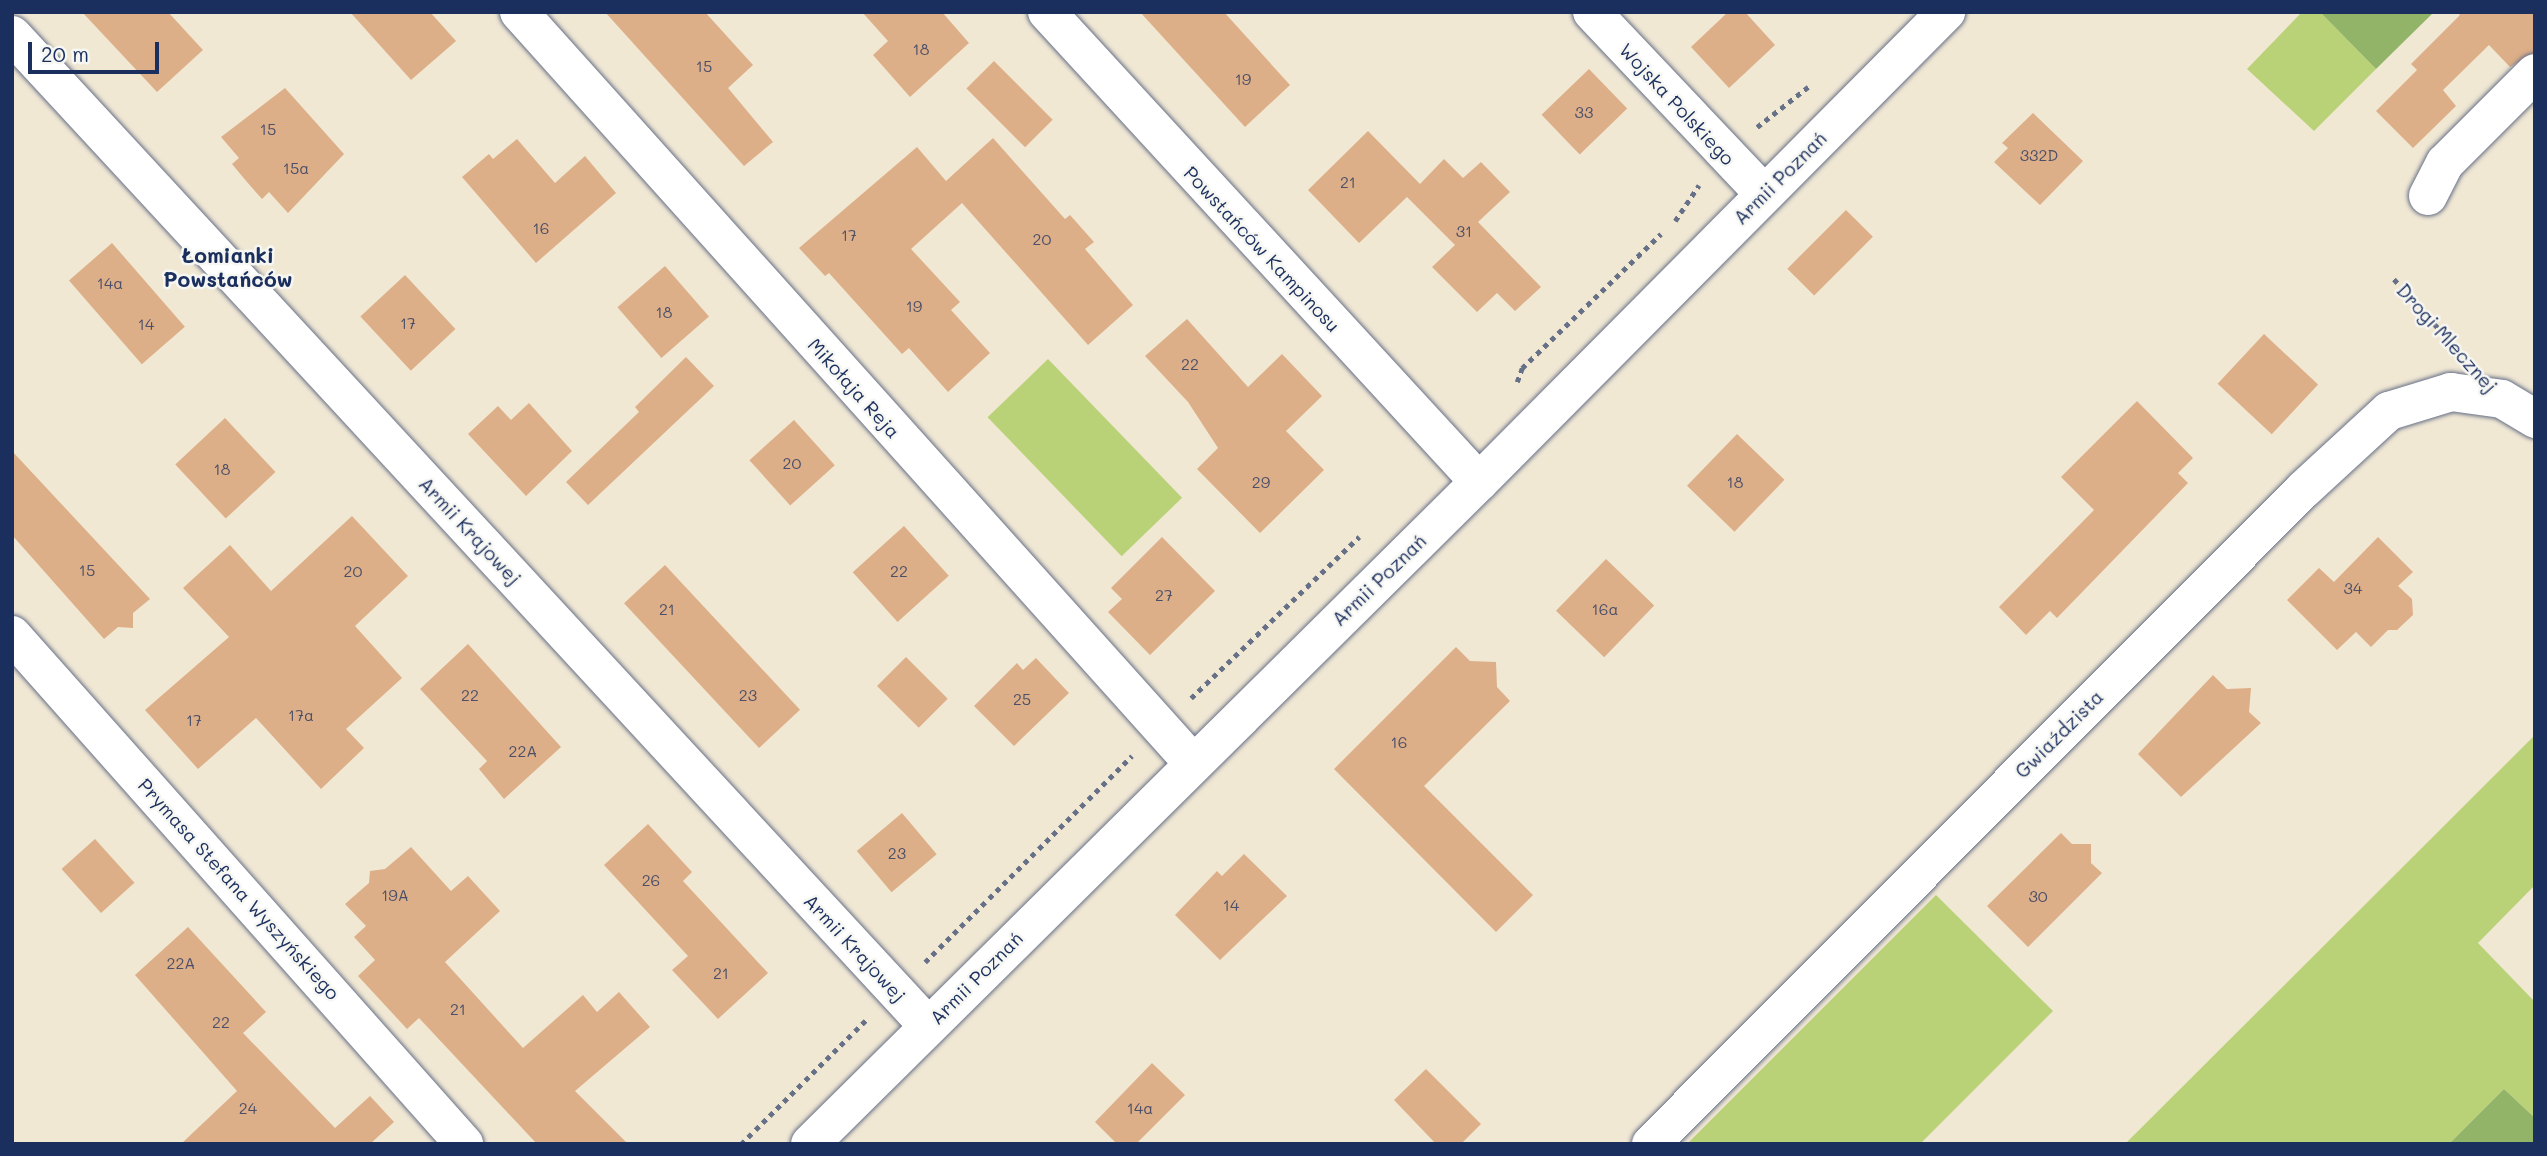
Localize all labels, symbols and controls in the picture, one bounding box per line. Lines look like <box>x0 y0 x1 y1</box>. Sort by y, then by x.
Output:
scale bar <box>32 28 163 72</box>
street label: Wojska Polskiego <box>1615 38 1739 170</box>
house number: 18 <box>913 39 929 59</box>
text: 20 m <box>41 40 89 67</box>
house number: 15 <box>696 56 712 76</box>
house number: 19 <box>1235 69 1251 89</box>
house number: 33 <box>1575 102 1593 122</box>
house number: 15 <box>260 119 276 139</box>
street label: Armii Poznań <box>1729 127 1831 229</box>
house number: 332D <box>2020 145 2058 165</box>
house number: 15a <box>283 158 309 178</box>
street label: Powstańców Kampinosu <box>1179 161 1345 337</box>
house number: 21 <box>1340 172 1356 192</box>
house number: 16 <box>533 218 549 238</box>
house number: 31 <box>1456 221 1472 241</box>
house number: 17 <box>841 225 857 245</box>
house number: 20 <box>1033 229 1051 249</box>
district label: Łomianki Powstańców <box>163 242 293 292</box>
house number: 14a <box>97 273 123 293</box>
street label: Drogi Mlecznej <box>2392 279 2502 397</box>
house number: 19 <box>906 296 922 316</box>
house number: 18 <box>656 302 672 322</box>
house number: 17 <box>400 313 416 333</box>
house number: 14 <box>138 314 154 334</box>
street label: Mikołaja Reja <box>803 333 905 443</box>
house number: 22 <box>1181 354 1199 374</box>
house number: 20 <box>783 453 801 473</box>
house number: 18 <box>214 459 230 479</box>
street label: Armii Krajowej <box>414 472 526 590</box>
house number: 29 <box>1252 472 1270 492</box>
house number: 18 <box>1727 472 1743 492</box>
street label: Armii Poznań <box>1327 529 1431 631</box>
house number: 15 <box>79 560 95 580</box>
house number: 20 <box>344 561 362 581</box>
house number: 22 <box>890 561 908 581</box>
house number: 34 <box>2344 578 2362 598</box>
house number: 27 <box>1155 585 1173 605</box>
house number: 21 <box>659 599 675 619</box>
house number: 16a <box>1592 599 1618 619</box>
house number: 22 <box>461 685 479 705</box>
house number: 23 <box>739 685 757 705</box>
street label: Gwiaździsta <box>2010 685 2108 783</box>
house number: 25 <box>1013 689 1031 709</box>
house number: 17a <box>288 705 314 725</box>
house number: 17 <box>186 710 202 730</box>
house number: 16 <box>1391 732 1407 752</box>
house number: 22A <box>509 741 537 761</box>
street label: Prymasa Stefana Wyszyńskiego <box>134 774 344 1004</box>
house number: 23 <box>888 843 906 863</box>
house number: 26 <box>642 870 660 890</box>
house number: 19A <box>381 885 409 905</box>
house number: 30 <box>2028 886 2048 906</box>
street label: Armii Krajowej <box>799 889 911 1007</box>
house number: 14 <box>1223 895 1239 915</box>
street label: Armii Poznań <box>925 927 1027 1029</box>
house number: 22A <box>167 953 195 973</box>
house number: 21 <box>713 963 729 983</box>
house number: 21 <box>450 999 466 1019</box>
house number: 22 <box>212 1012 230 1032</box>
house number: 24 <box>239 1098 257 1118</box>
house number: 14a <box>1127 1098 1153 1118</box>

